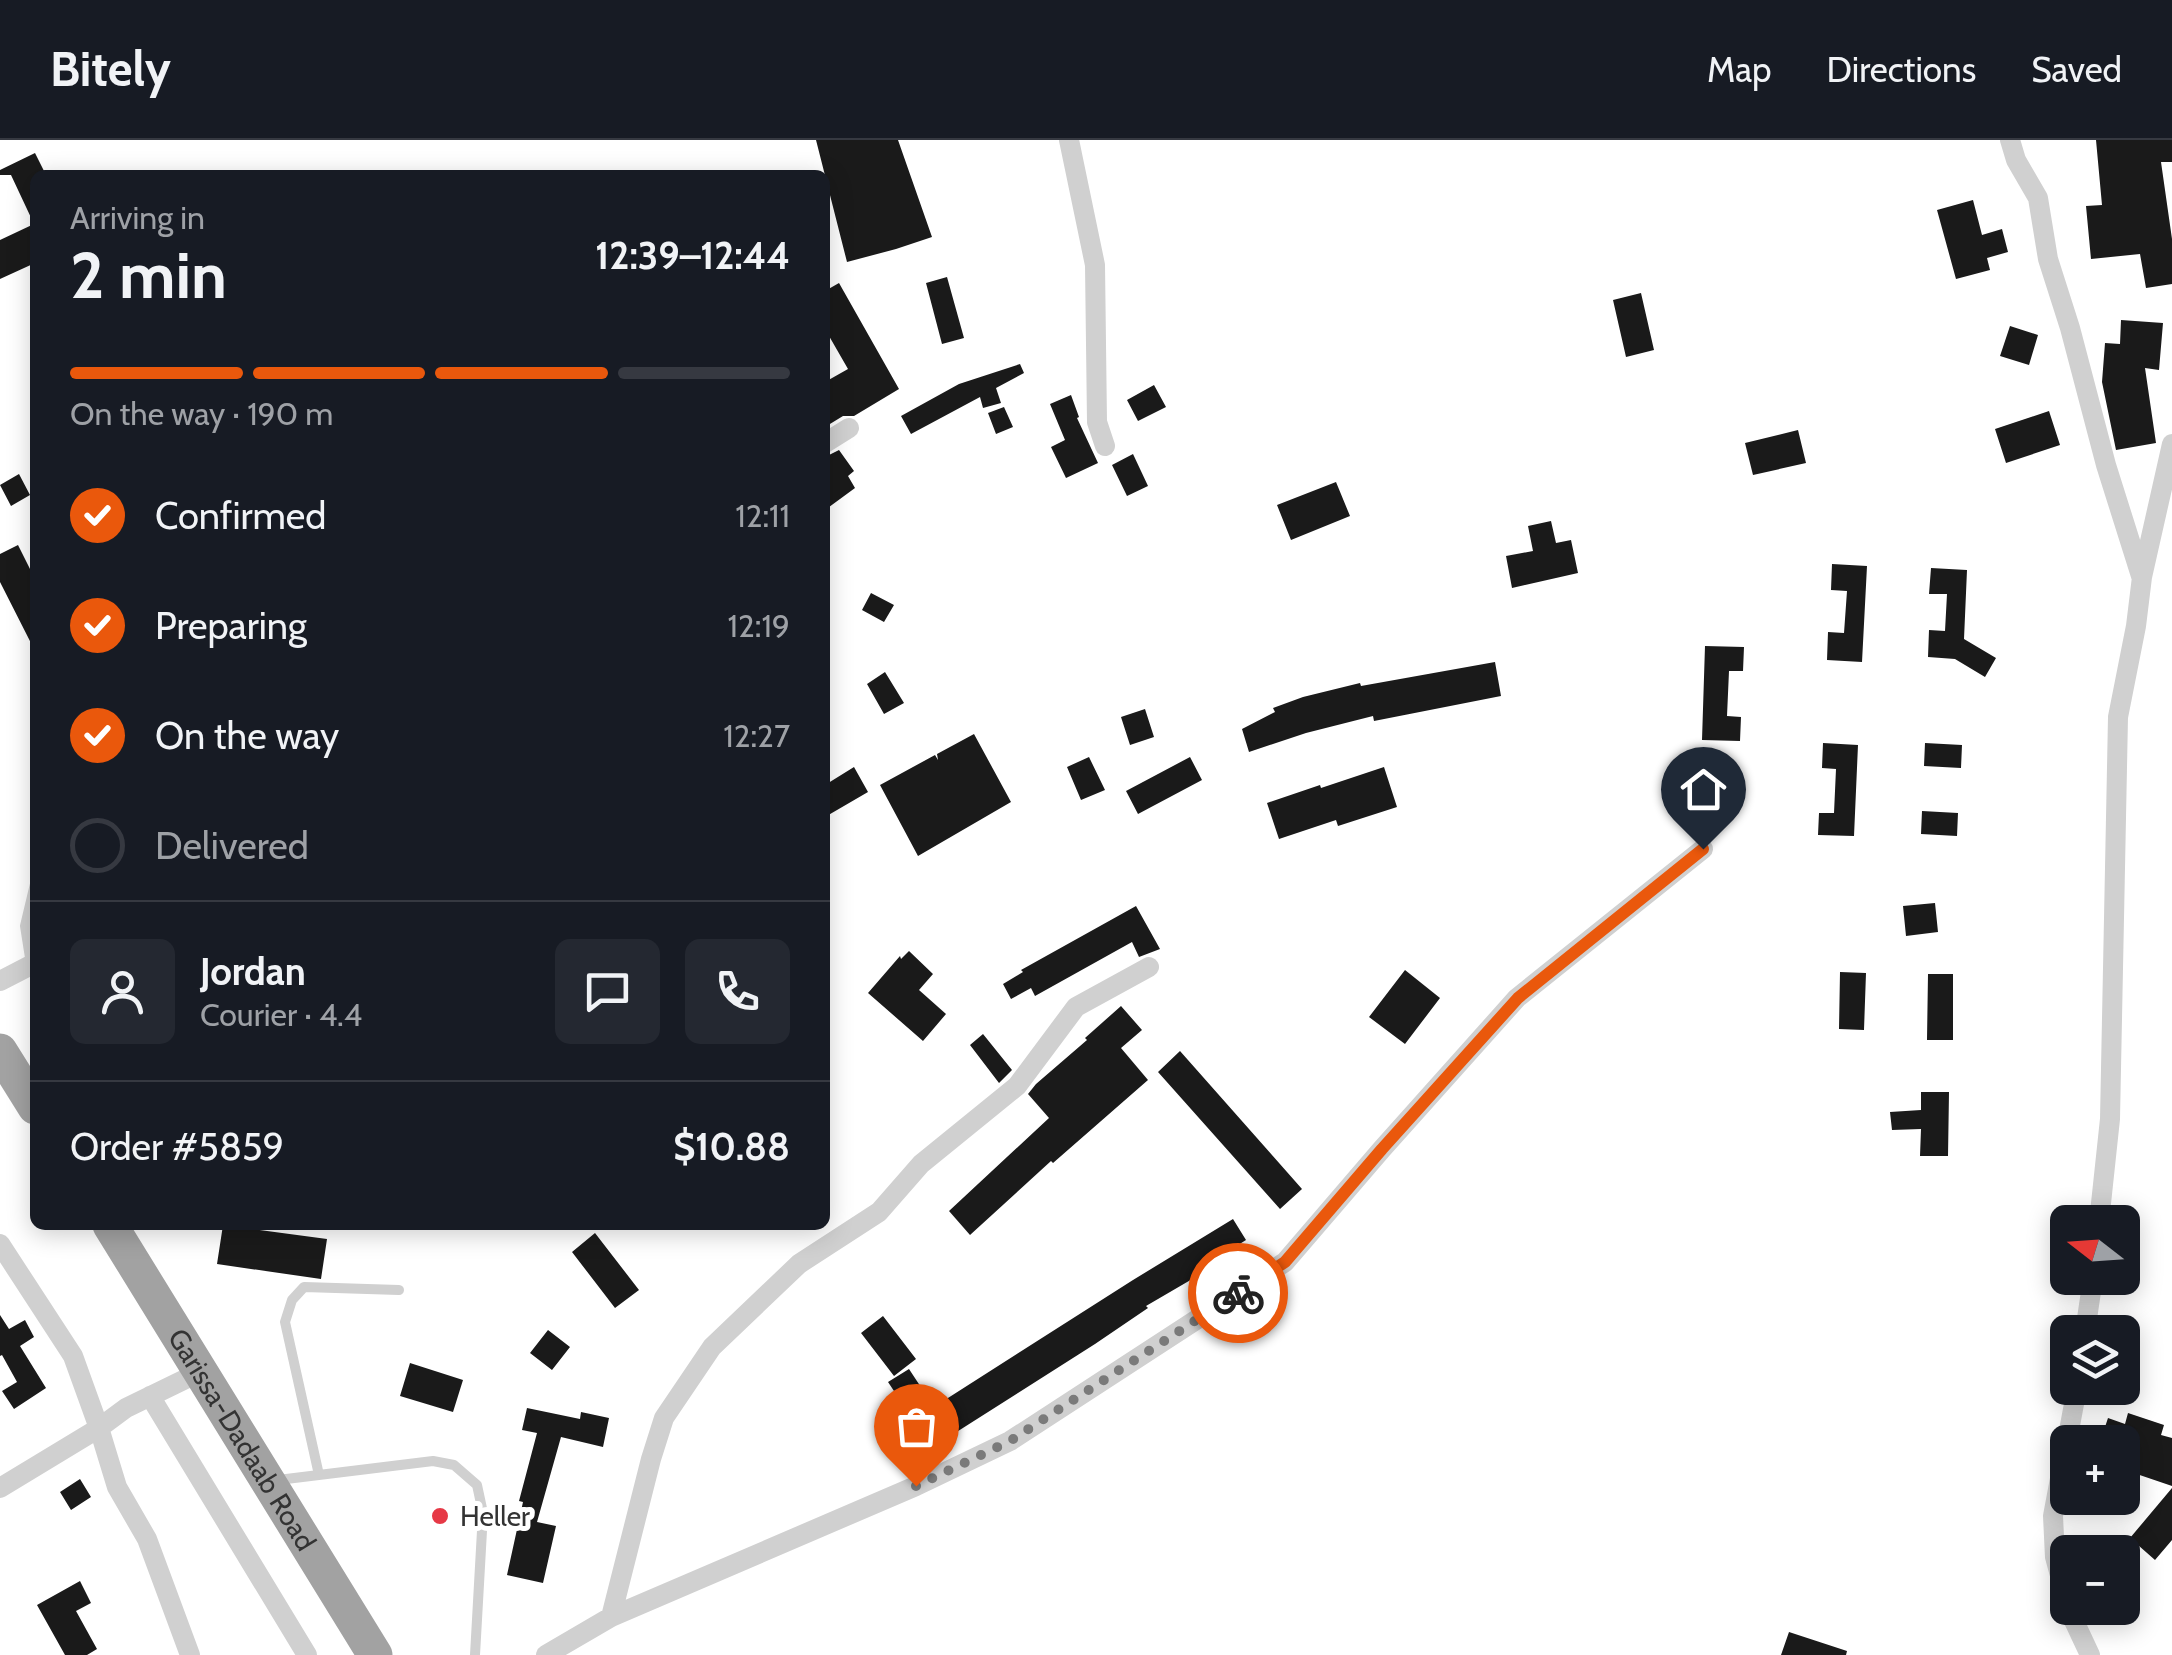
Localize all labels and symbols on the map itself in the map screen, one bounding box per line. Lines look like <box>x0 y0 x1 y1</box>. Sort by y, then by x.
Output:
pin <box>1661 747 1746 850</box>
north arrow <box>2050 1205 2140 1295</box>
courier <box>1188 1243 1288 1343</box>
street label: Garissa-Dadaab Road <box>161 1322 323 1557</box>
pin <box>874 1384 959 1487</box>
place label: Heller <box>460 1499 530 1533</box>
marker: Heller <box>429 1505 451 1527</box>

